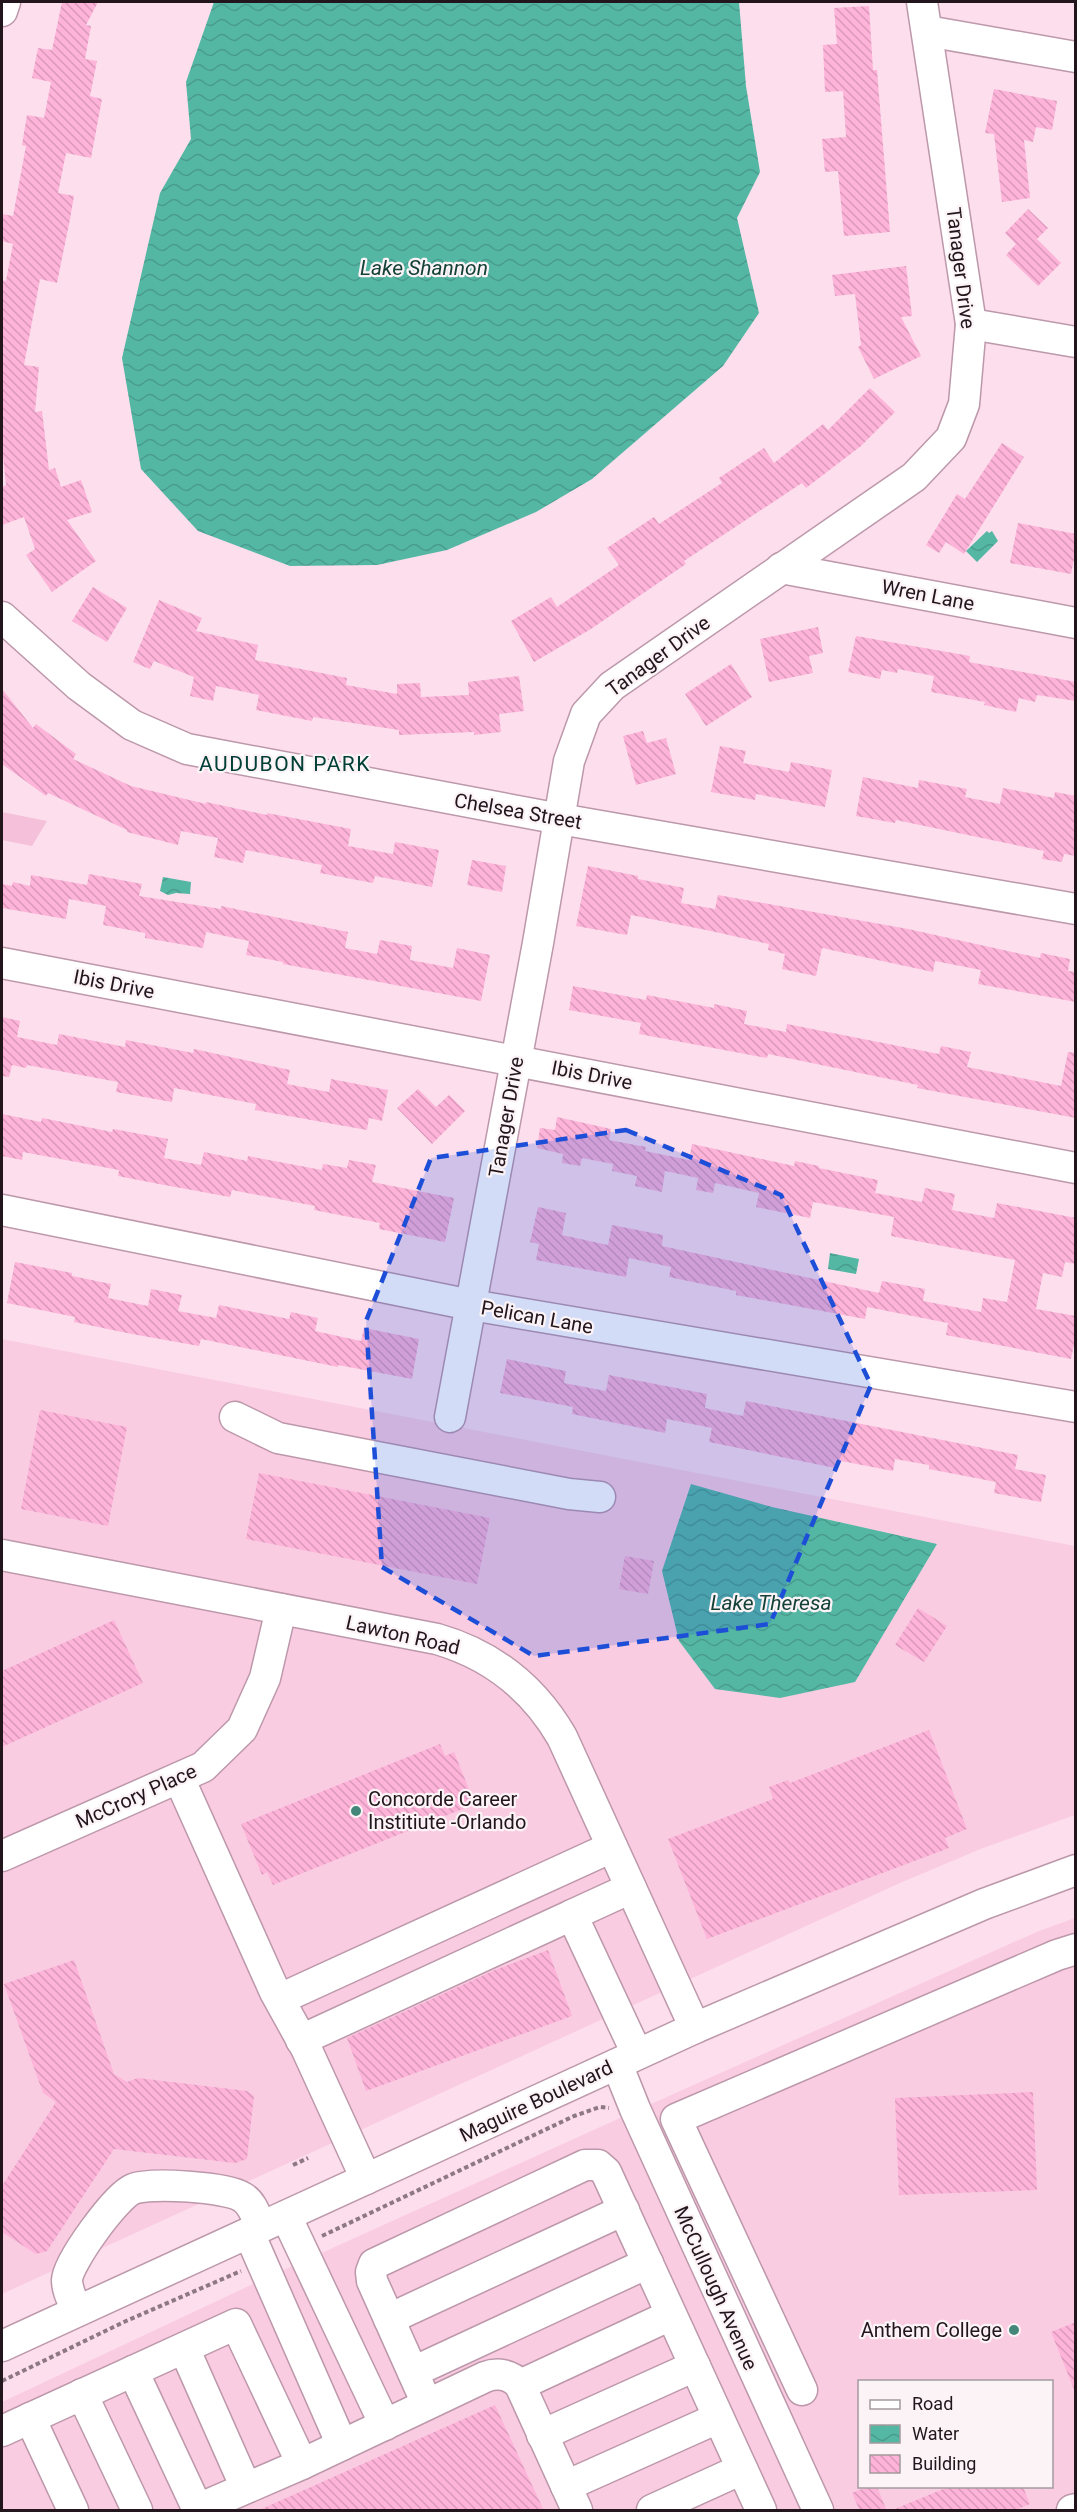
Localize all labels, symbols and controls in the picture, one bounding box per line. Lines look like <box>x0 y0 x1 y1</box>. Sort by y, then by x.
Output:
street label: Tanager Drive <box>942 206 980 330</box>
water label: Lake Shannon <box>360 256 488 280</box>
street label: Wren Lane <box>880 574 976 616</box>
street label: Tanager Drive <box>602 610 714 702</box>
district label: AUDUBON PARK <box>199 752 371 776</box>
street label: Chelsea Street <box>452 788 584 834</box>
street label: Ibis Drive <box>72 964 156 1004</box>
street label: Tanager Drive <box>484 1055 528 1179</box>
street label: Ibis Drive <box>550 1055 634 1095</box>
street label: Pelican Lane <box>479 1295 595 1339</box>
water label: Lake Theresa <box>711 1591 832 1615</box>
street label: Lawton Road <box>344 1610 462 1660</box>
street label: McCrory Place <box>72 1759 200 1833</box>
place label: Concorde Career Institiute -Orlando <box>368 1787 526 1834</box>
marker: Concorde Career Institiute -Orlando <box>349 1804 363 1818</box>
street label: Maguire Boulevard <box>456 2055 616 2147</box>
street label: McCullough Avenue <box>669 2202 763 2374</box>
place label: Anthem College <box>861 2318 1002 2342</box>
marker: Anthem College <box>1007 2323 1021 2337</box>
legend <box>858 2380 1053 2488</box>
text: Road <box>912 2393 953 2414</box>
text: Water <box>912 2423 959 2444</box>
text: Building <box>912 2453 976 2474</box>

